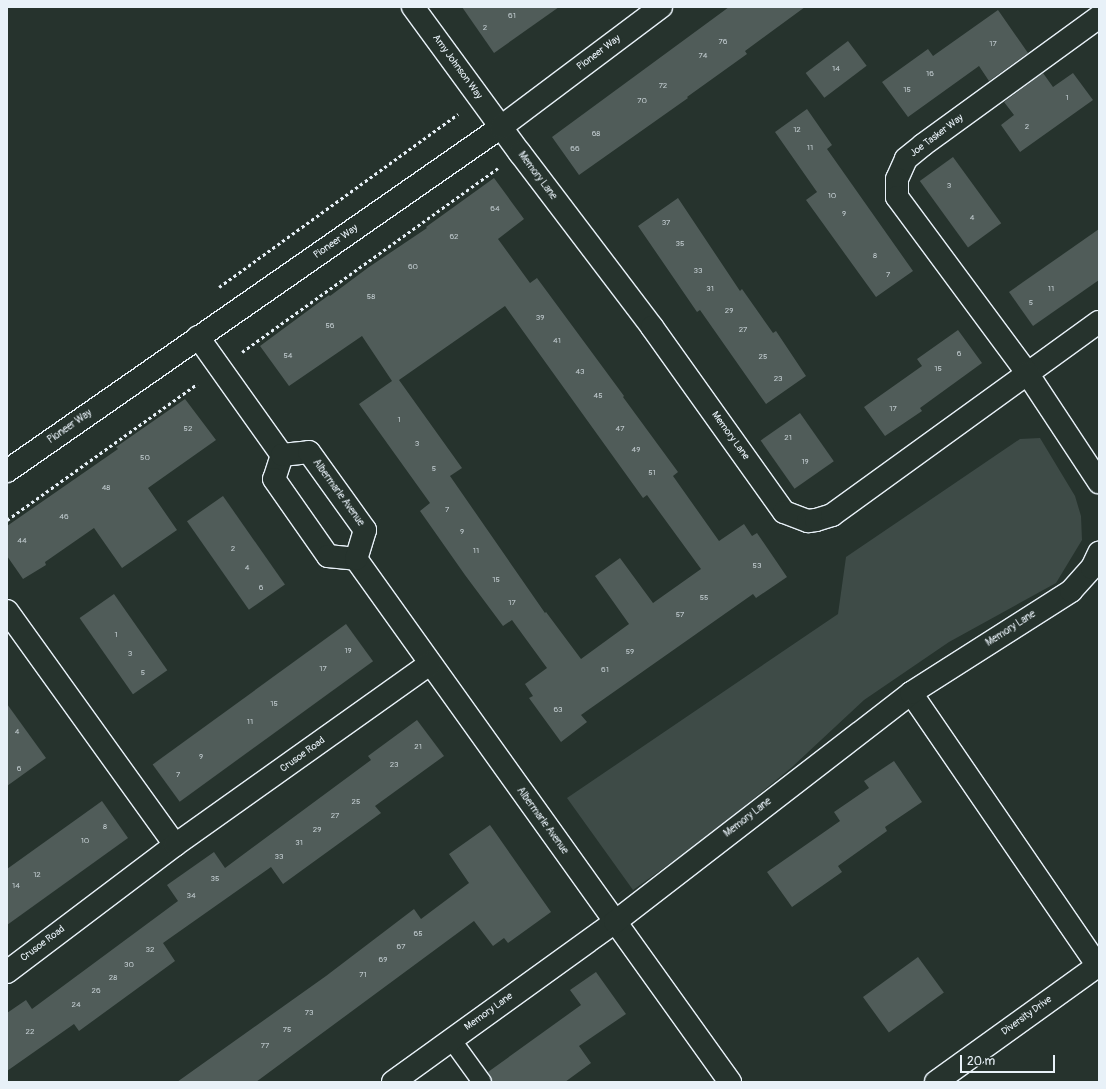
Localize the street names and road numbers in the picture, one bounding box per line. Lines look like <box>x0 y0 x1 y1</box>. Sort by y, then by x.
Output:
street label: Amy Johnson Way <box>430 32 484 102</box>
street label: Pioneer Way <box>575 33 623 73</box>
street label: Joe Tasker Way <box>908 112 966 160</box>
street label: Memory Lane <box>515 150 559 202</box>
street label: Pioneer Way <box>312 222 360 262</box>
street label: Pioneer Way <box>46 407 94 447</box>
street label: Memory Lane <box>708 409 752 463</box>
street label: Albermarle Avenue <box>310 457 366 529</box>
street label: Memory Lane <box>984 608 1038 650</box>
street label: Crusoe Road <box>278 735 328 775</box>
street label: Albermarle Avenue <box>514 785 570 857</box>
street label: Memory Lane <box>722 796 774 840</box>
street label: Crusoe Road <box>18 923 68 965</box>
street label: Memory Lane <box>462 990 516 1034</box>
street label: Diversity Drive <box>999 994 1055 1038</box>

